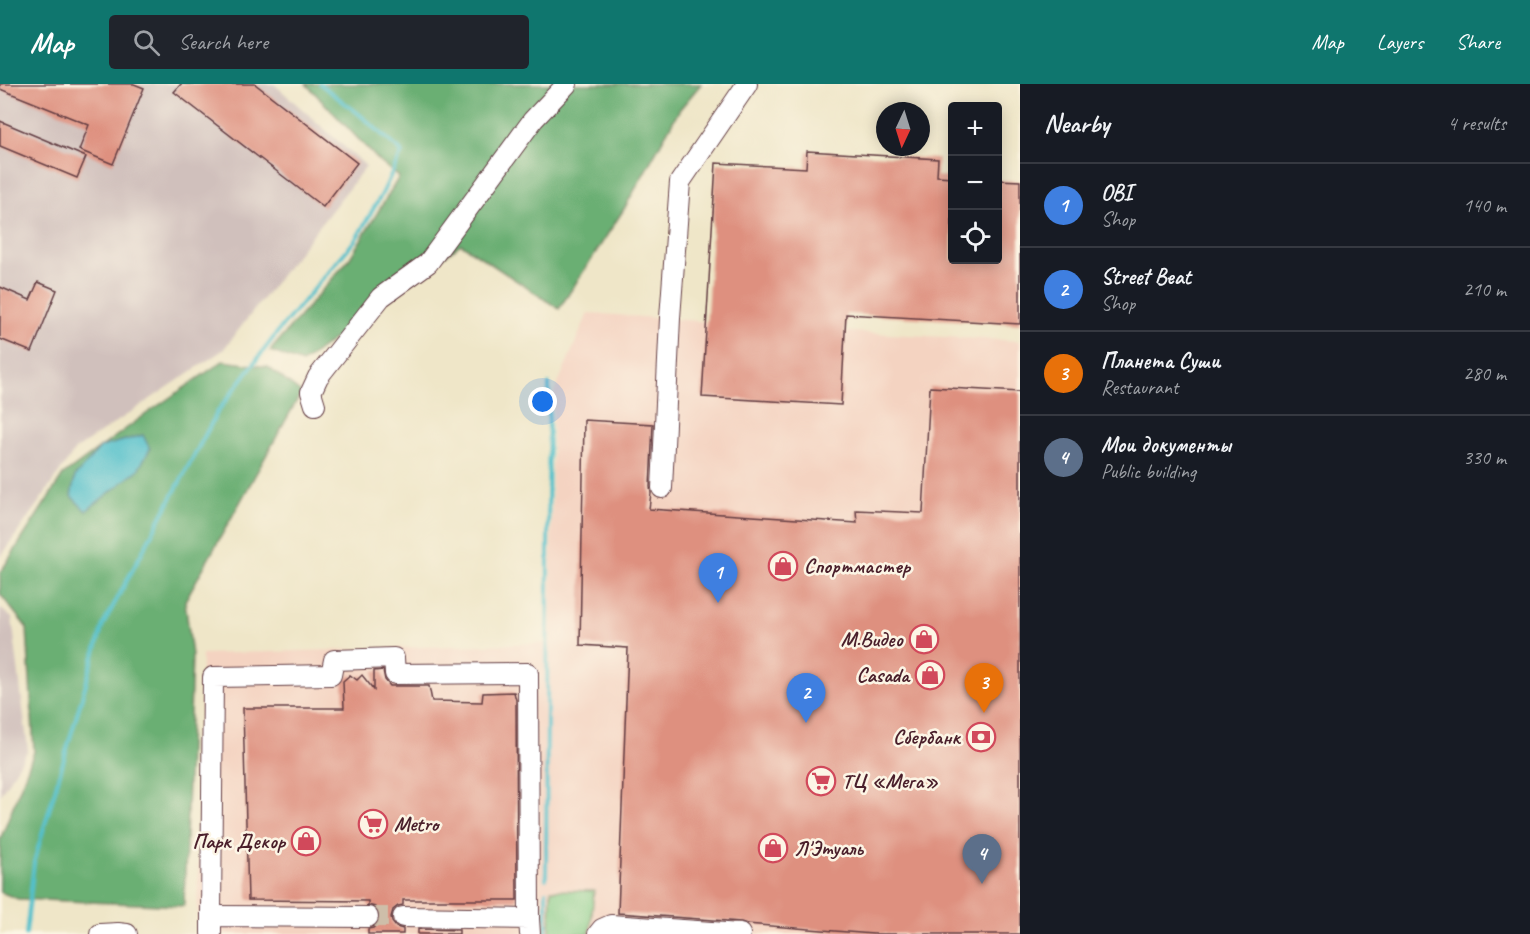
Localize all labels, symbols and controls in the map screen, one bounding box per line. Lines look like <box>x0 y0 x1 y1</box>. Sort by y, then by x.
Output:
search box <box>109 15 529 69</box>
text: Map <box>30 25 73 60</box>
icon: search <box>130 26 163 59</box>
text: Search here <box>178 28 268 56</box>
text: Map <box>1311 29 1344 55</box>
text: Layers <box>1377 29 1423 55</box>
text: Share <box>1456 29 1500 55</box>
north arrow <box>876 102 930 156</box>
map controls <box>948 102 1002 264</box>
button: + <box>948 102 1002 156</box>
text: Nearby <box>1044 107 1109 140</box>
text: 4 results <box>1447 111 1506 136</box>
button: − <box>948 156 1002 210</box>
text: OBI <box>1101 179 1132 207</box>
text: 1 <box>1059 193 1068 218</box>
text: 140 m <box>1463 193 1506 218</box>
text: Shop <box>1101 207 1135 232</box>
button: locate <box>948 210 1002 264</box>
text: Street Beat <box>1101 263 1191 291</box>
text: 2 <box>1059 277 1068 302</box>
text: 210 m <box>1463 277 1506 302</box>
text: Shop <box>1101 291 1135 316</box>
text: Планета Суши <box>1101 347 1220 375</box>
text: 3 <box>1059 361 1068 386</box>
text: 280 m <box>1463 361 1506 386</box>
text: Restaurant <box>1101 375 1178 400</box>
your location <box>528 387 557 416</box>
text: Мои документы <box>1101 431 1231 459</box>
text: 4 <box>1059 445 1068 470</box>
text: 330 m <box>1463 445 1506 470</box>
text: Public building <box>1101 459 1196 484</box>
shop icon: Спортмастер <box>767 550 799 582</box>
place label: Спортмастер <box>804 553 912 579</box>
pin: 1 <box>698 554 738 603</box>
shop icon: М.Видео <box>908 623 940 655</box>
place label: М.Видео <box>841 626 905 652</box>
shop icon: Casada <box>914 659 946 691</box>
place label: Casada <box>856 662 911 688</box>
pin: 3 <box>964 664 1004 713</box>
pin: 2 <box>786 674 826 723</box>
bank icon: Сбербанк <box>965 721 997 753</box>
place label: Сбербанк <box>893 724 962 750</box>
supermarket icon: ТЦ «Мега» <box>805 765 837 797</box>
place label: ТЦ «Мега» <box>842 768 938 794</box>
supermarket icon: Metro <box>357 808 389 840</box>
place label: Metro <box>394 811 441 837</box>
shop icon: Парк Декор <box>290 825 322 857</box>
place label: Парк Декор <box>192 828 287 854</box>
shop icon: Л'Этуаль <box>757 832 789 864</box>
pin: 4 <box>962 834 1002 884</box>
place label: Л'Этуаль <box>794 835 865 861</box>

